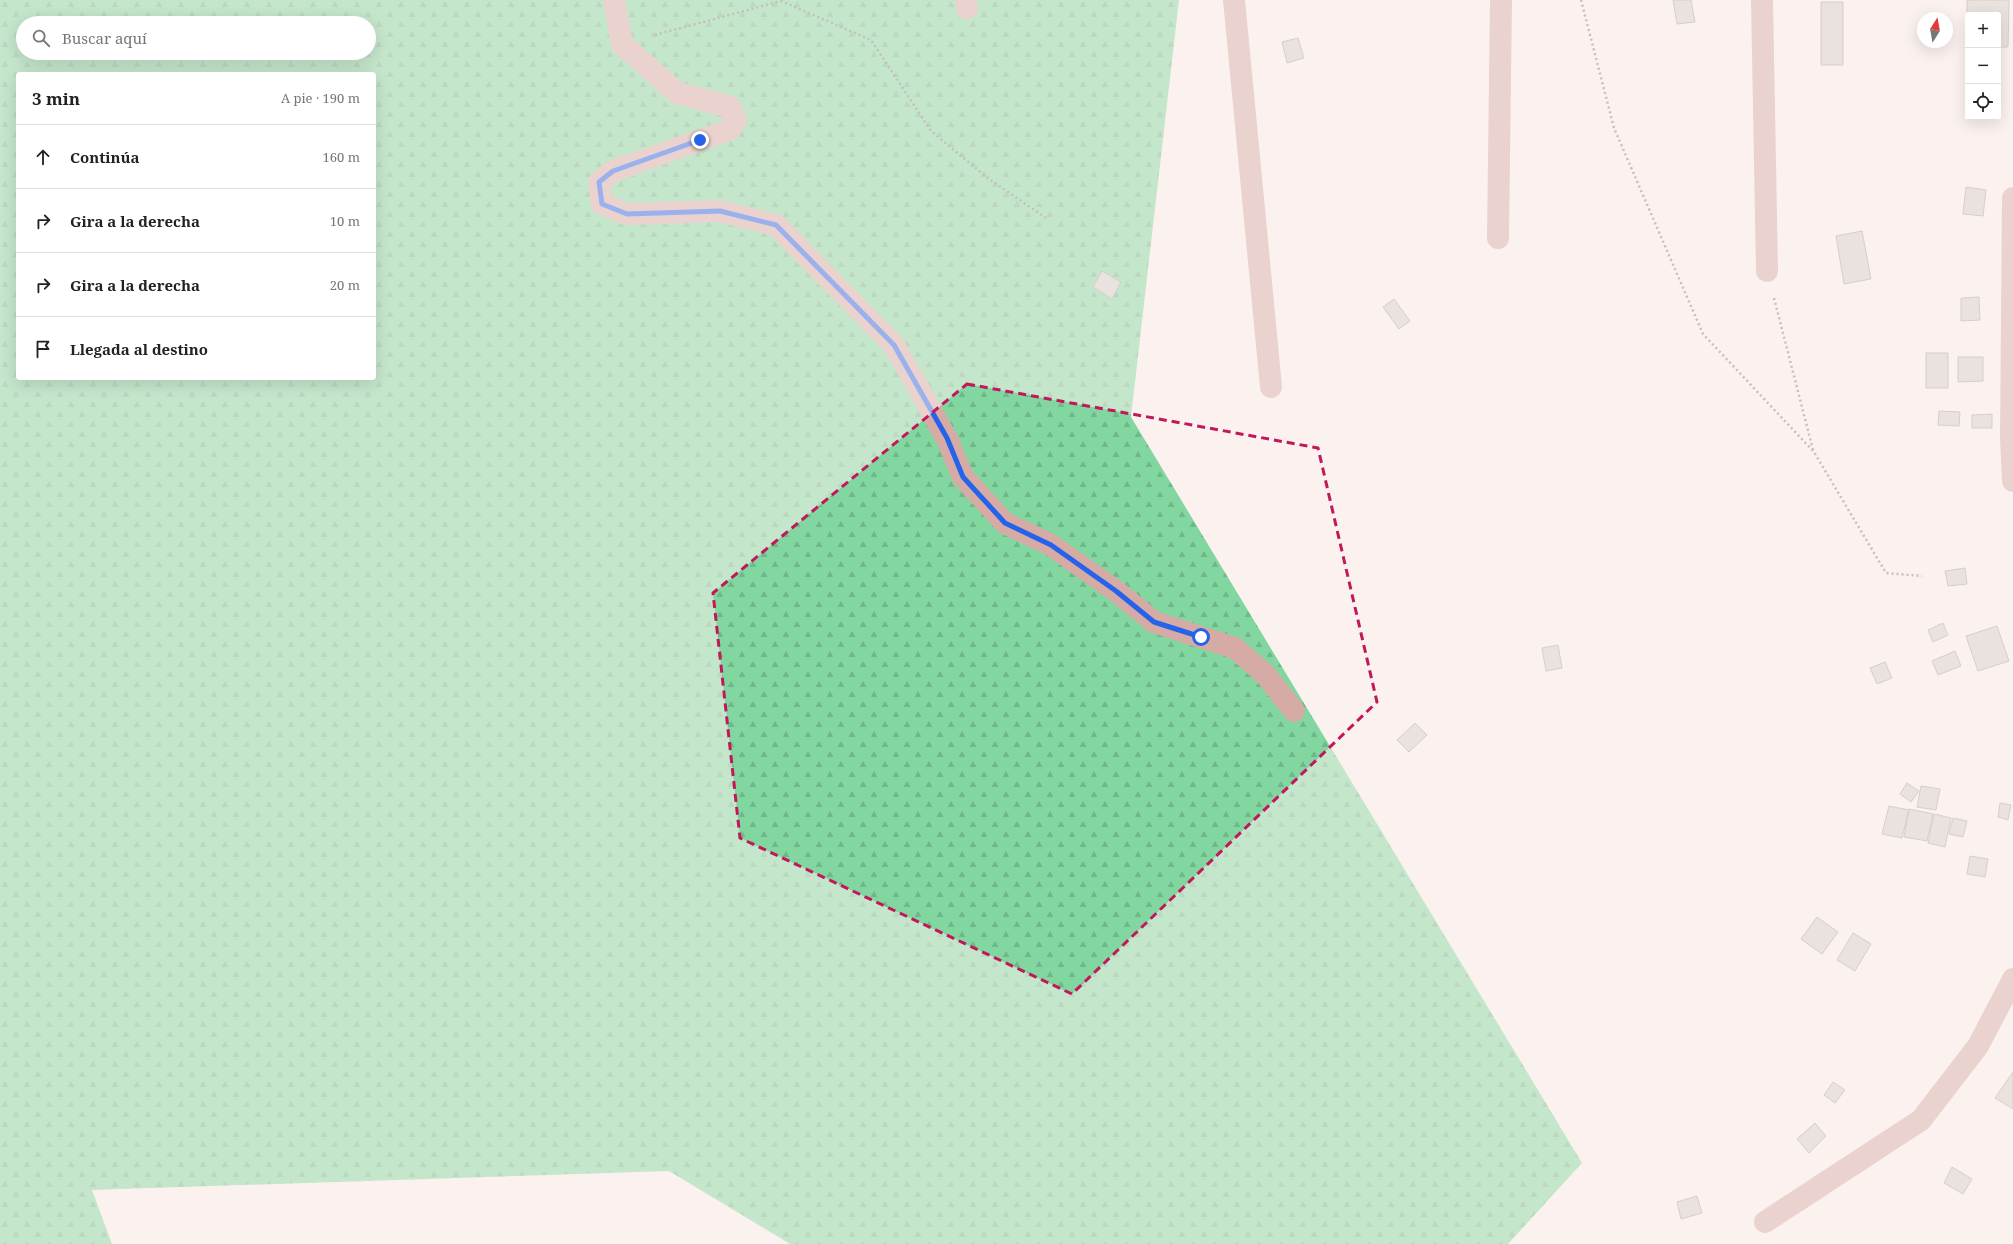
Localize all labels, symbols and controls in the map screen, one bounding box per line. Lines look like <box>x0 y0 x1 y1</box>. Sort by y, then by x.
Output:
north arrow <box>1917 12 1953 48</box>
map controls <box>1965 12 2001 120</box>
button: + <box>1965 12 2001 48</box>
search box <box>16 16 376 60</box>
icon: search <box>30 27 52 49</box>
text: Buscar aquí <box>62 28 147 48</box>
button: − <box>1965 48 2001 84</box>
button: locate <box>1965 84 2001 120</box>
text: 3 min <box>32 87 80 110</box>
text: A pie · 190 m <box>281 89 360 107</box>
route end <box>691 131 709 149</box>
icon: ahead <box>32 146 54 168</box>
text: Continúa <box>70 147 140 167</box>
text: 160 m <box>323 148 360 166</box>
icon: right <box>32 210 54 232</box>
text: Gira a la derecha <box>70 211 200 231</box>
text: 10 m <box>330 212 360 230</box>
icon: right <box>32 274 54 296</box>
text: Gira a la derecha <box>70 275 200 295</box>
text: 20 m <box>330 276 360 294</box>
icon: arrive <box>32 338 54 360</box>
text: Llegada al destino <box>70 339 208 359</box>
route start <box>1192 628 1210 646</box>

